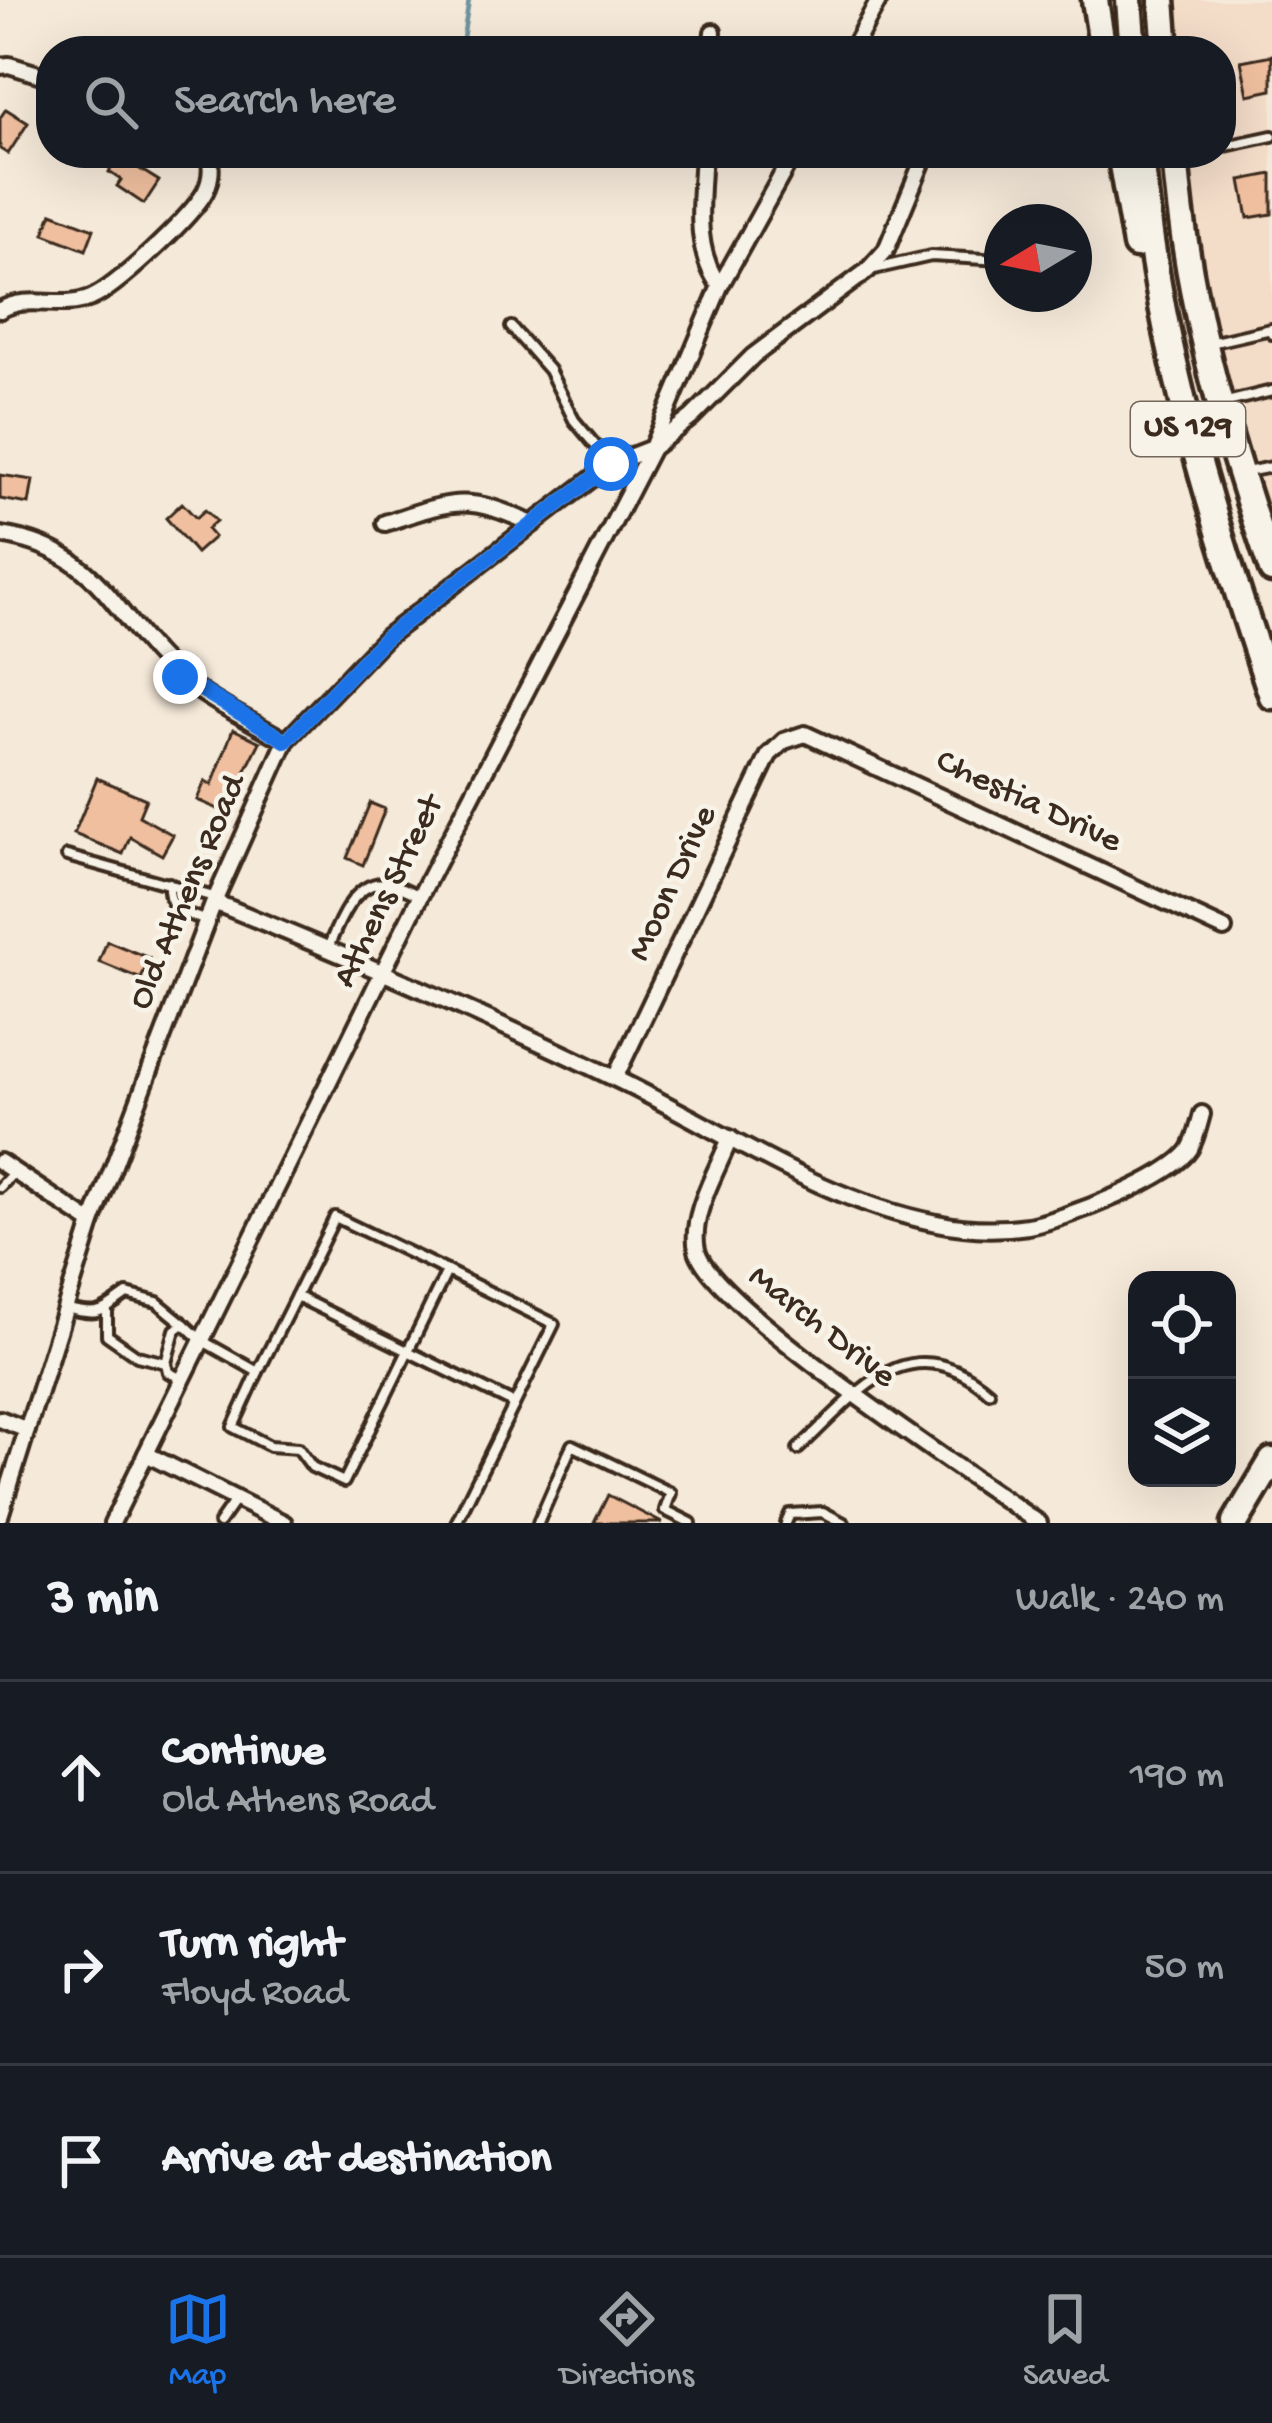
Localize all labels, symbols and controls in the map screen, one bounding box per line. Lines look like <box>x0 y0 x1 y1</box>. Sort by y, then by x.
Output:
search box <box>36 36 1236 168</box>
icon: search <box>78 69 144 135</box>
text: Search here <box>174 76 396 129</box>
north arrow <box>984 204 1092 312</box>
road number: US 129 <box>1131 402 1245 456</box>
route start <box>584 437 638 491</box>
route end <box>153 650 207 704</box>
street label: Chestia Drive <box>928 741 1128 865</box>
street label: Old Athens Road <box>120 767 259 1017</box>
street label: Athens Street <box>325 786 457 995</box>
street label: Moon Drive <box>619 799 729 969</box>
street label: March Drive <box>738 1257 904 1399</box>
map controls <box>1128 1271 1236 1487</box>
button: locate <box>1128 1271 1236 1379</box>
button: layers <box>1128 1379 1236 1487</box>
text: 3 min <box>48 1571 158 1631</box>
text: Walk · 240 m <box>1016 1578 1224 1624</box>
text: Continue <box>162 1727 325 1780</box>
icon: ahead <box>48 1744 114 1810</box>
text: 190 m <box>1130 1754 1224 1800</box>
text: Old Athens Road <box>162 1780 433 1826</box>
text: Turn right <box>162 1919 342 1972</box>
icon: right <box>48 1936 114 2002</box>
text: 50 m <box>1144 1946 1224 1992</box>
text: Floyd Road <box>162 1972 347 2018</box>
icon: arrive <box>48 2128 114 2194</box>
text: Arrive at destination <box>162 2134 551 2187</box>
tab: Map <box>165 2286 231 2396</box>
tab: Directions <box>560 2286 694 2396</box>
tab: Saved <box>1023 2286 1107 2396</box>

